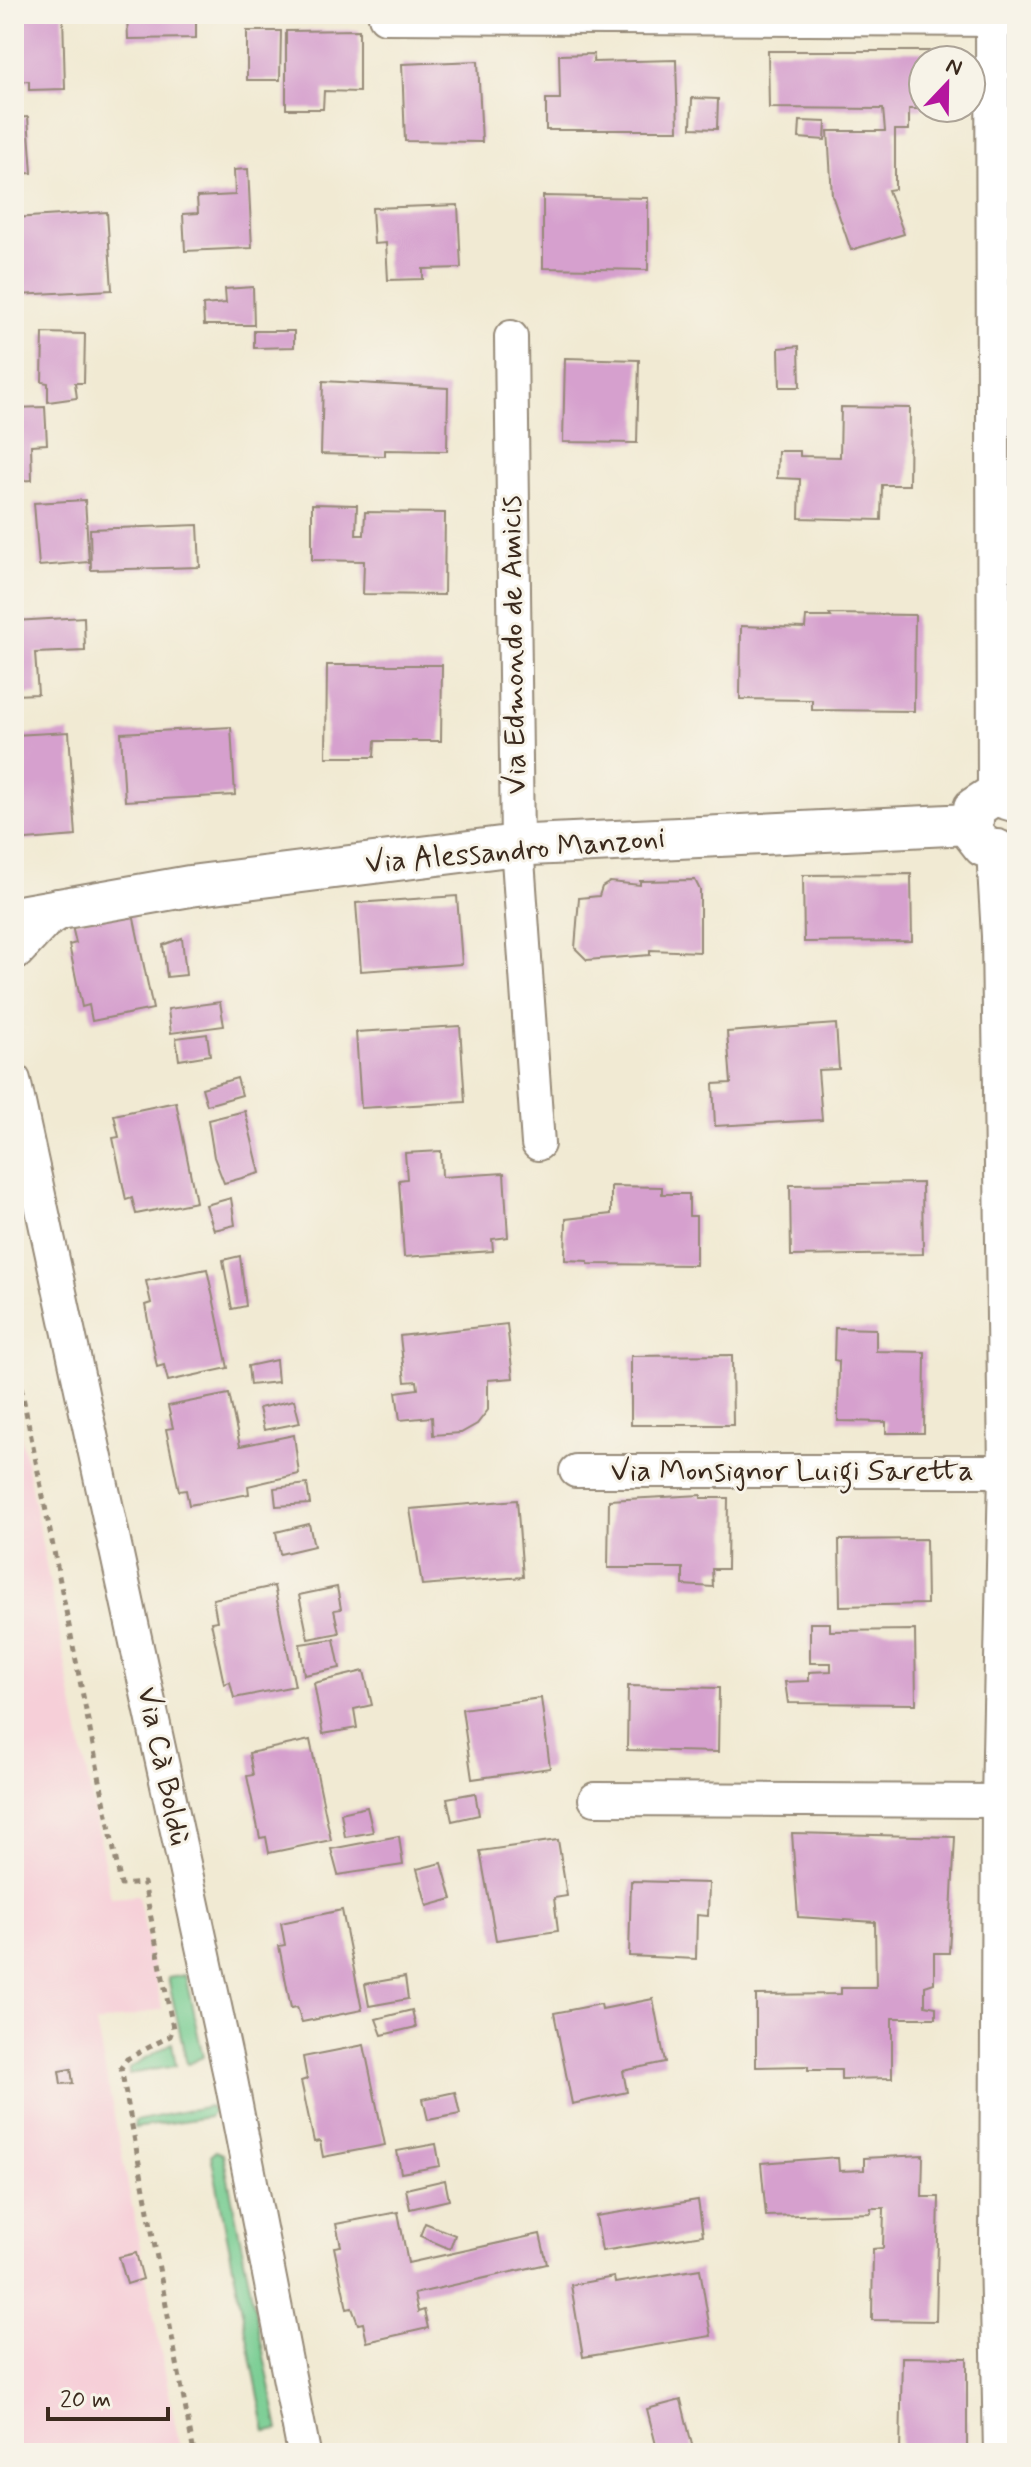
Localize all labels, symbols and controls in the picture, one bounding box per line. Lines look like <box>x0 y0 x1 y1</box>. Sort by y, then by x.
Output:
north arrow <box>907 44 987 124</box>
text: N <box>942 52 966 83</box>
street label: Via Edmondo de Amicis <box>492 495 536 795</box>
street label: Via Alessandro Manzoni <box>363 818 667 884</box>
street label: Via Monsignor Luigi Saretta <box>610 1452 974 1494</box>
street label: Via Cà Boldù <box>127 1683 199 1849</box>
scale bar <box>48 2371 168 2421</box>
text: 20 m <box>60 2385 111 2416</box>

